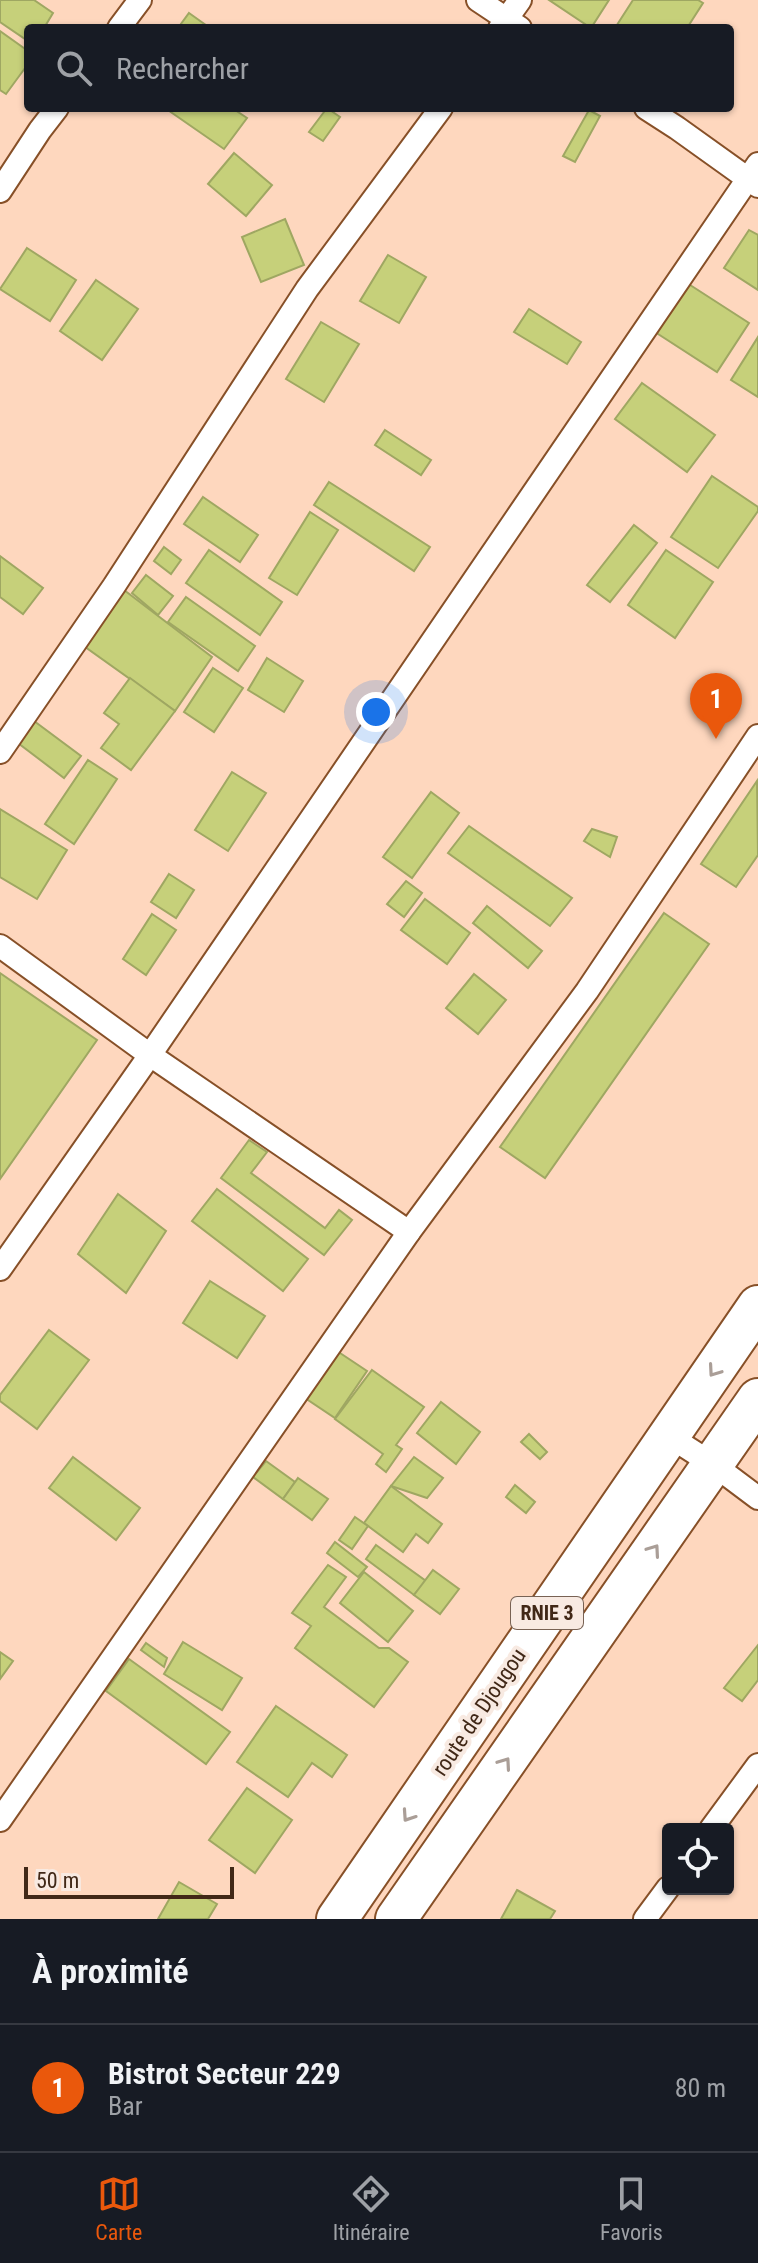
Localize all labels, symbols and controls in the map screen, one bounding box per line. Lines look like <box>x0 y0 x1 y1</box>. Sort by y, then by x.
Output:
search box <box>24 24 734 112</box>
icon: search <box>52 46 96 90</box>
text: Rechercher <box>116 51 249 86</box>
pin: 1 <box>690 673 742 739</box>
your location <box>356 692 396 732</box>
one-way arrow <box>709 1362 724 1376</box>
one-way arrow <box>644 1545 659 1559</box>
road number: RNIE 3 <box>511 1597 583 1629</box>
street label: route de Djougou <box>427 1644 531 1780</box>
one-way arrow <box>495 1758 510 1772</box>
one-way arrow <box>403 1807 418 1821</box>
map controls <box>662 1823 734 1895</box>
button: locate <box>662 1823 734 1895</box>
scale bar <box>24 1863 234 1899</box>
text: 50 m <box>36 1868 79 1893</box>
text: À proximité <box>32 1951 189 1991</box>
text: Bistrot Secteur 229 <box>108 2056 341 2091</box>
text: 1 <box>51 2073 65 2103</box>
text: 80 m <box>675 2073 726 2103</box>
text: Bar <box>108 2091 143 2121</box>
tab: Carte <box>95 2172 142 2245</box>
tab: Itinéraire <box>333 2172 410 2245</box>
tab: Favoris <box>600 2172 663 2245</box>

